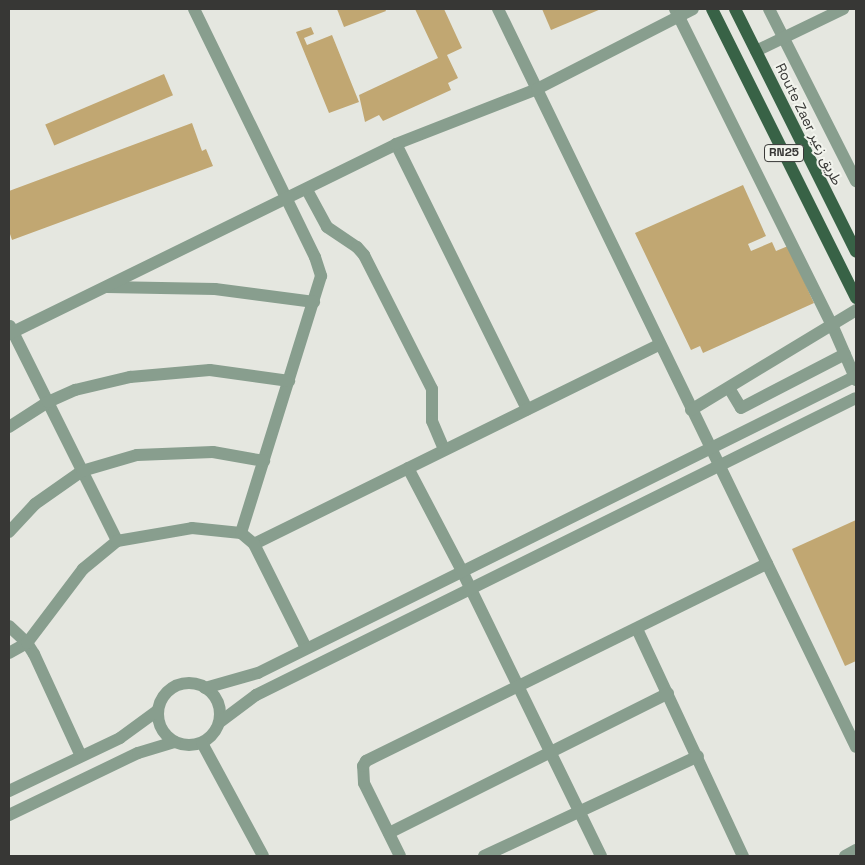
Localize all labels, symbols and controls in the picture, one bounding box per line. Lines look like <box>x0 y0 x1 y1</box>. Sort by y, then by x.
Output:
street label: Route Zaer طريق زعير <box>772 60 846 188</box>
road number: RN25 <box>764 144 804 162</box>

